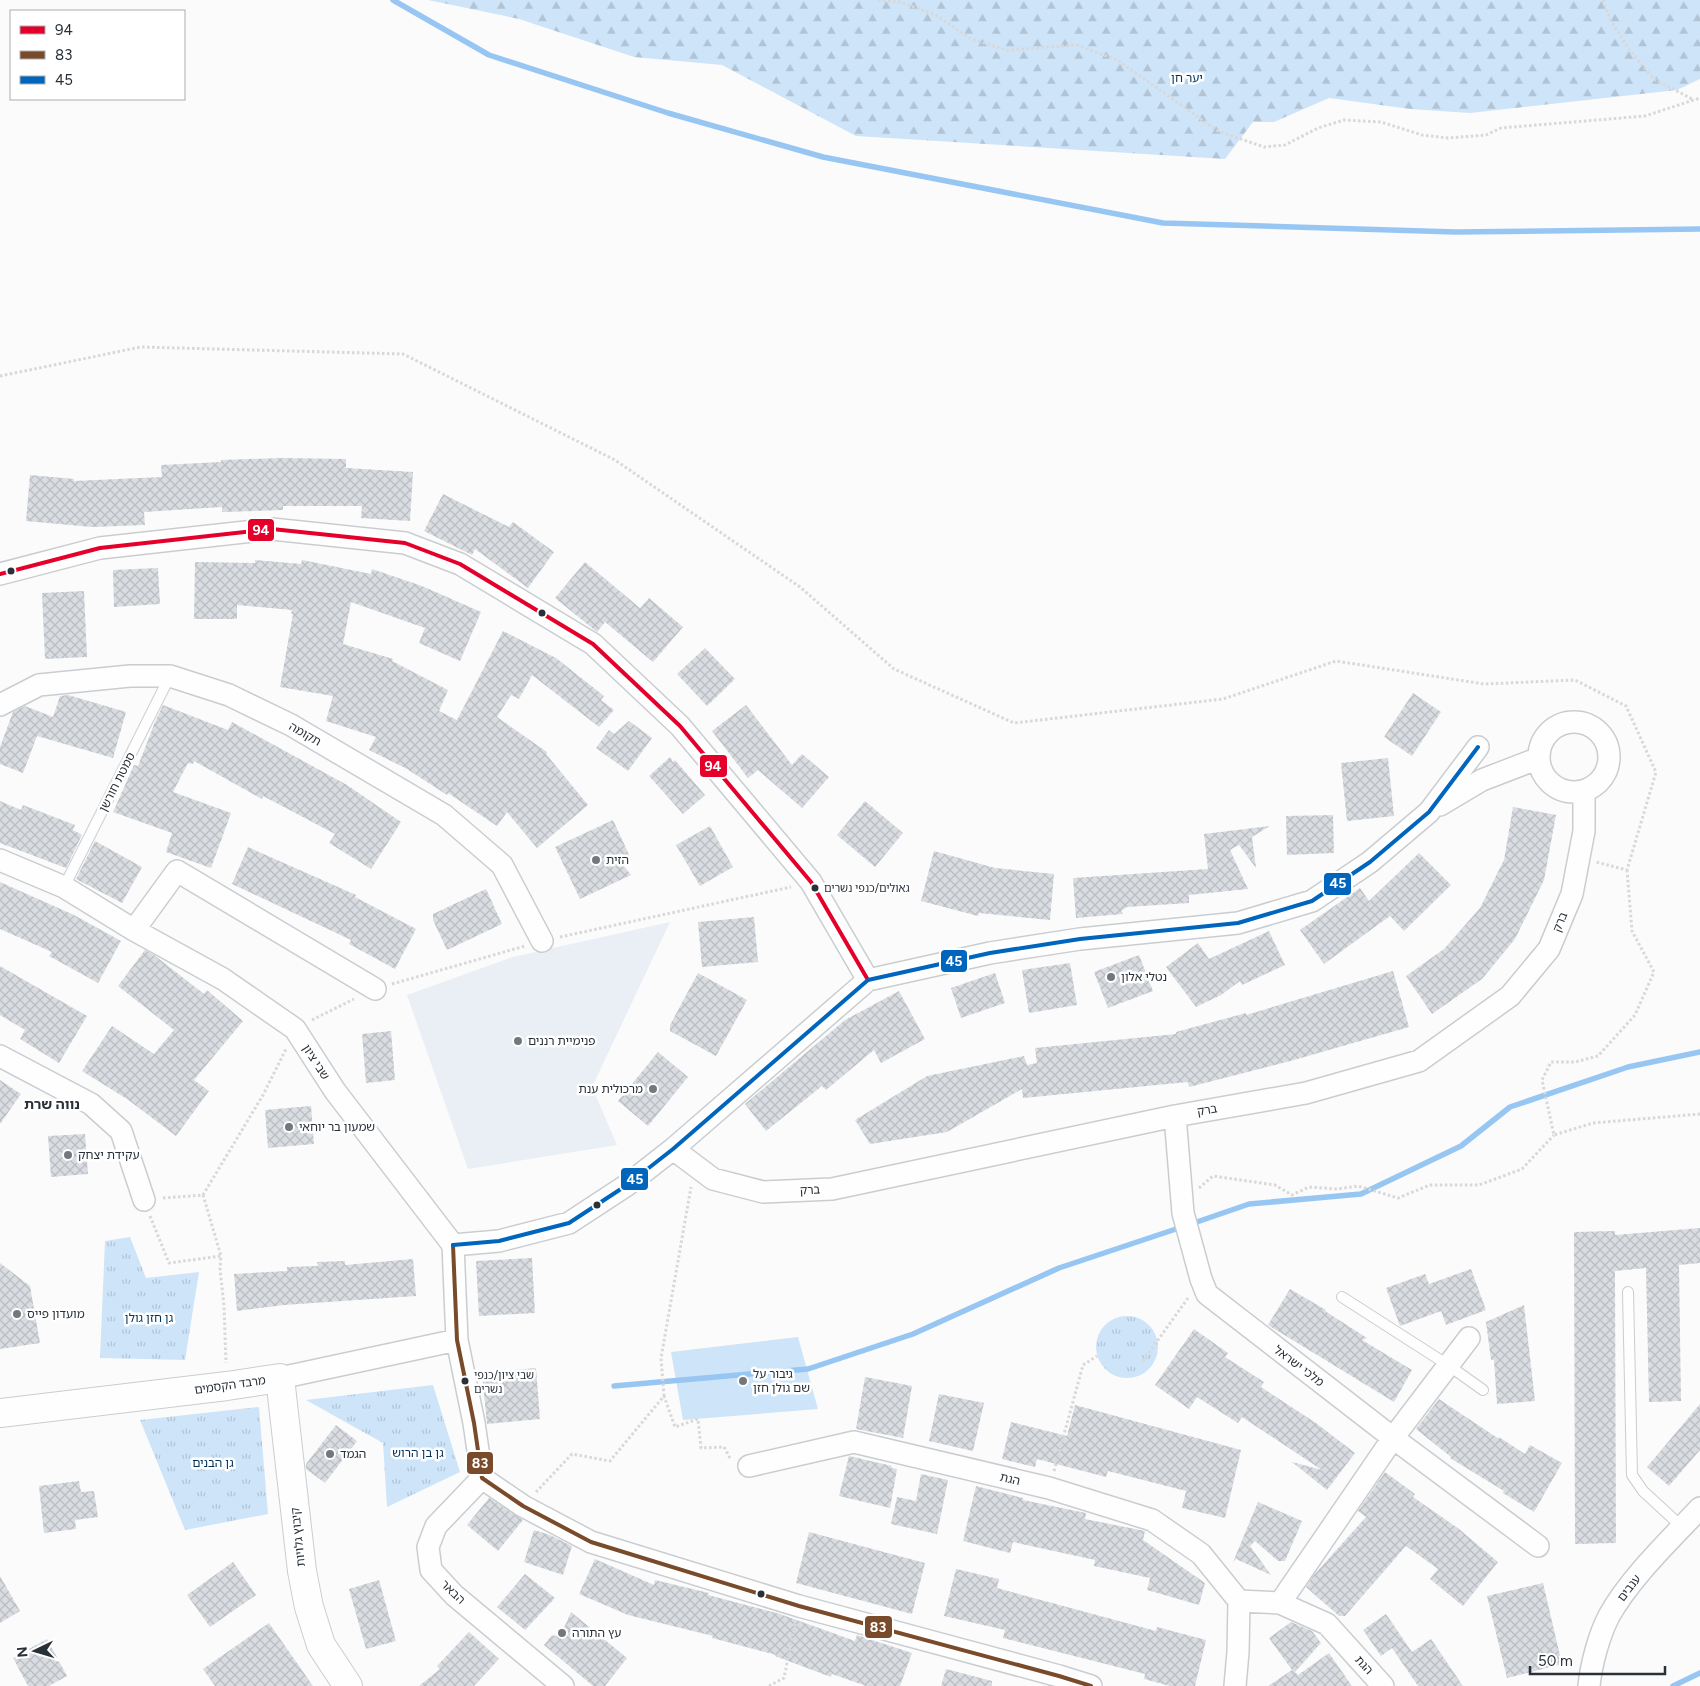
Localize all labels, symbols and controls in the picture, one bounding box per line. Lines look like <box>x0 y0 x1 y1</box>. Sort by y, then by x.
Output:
legend <box>10 10 185 100</box>
text: 94 <box>55 21 73 39</box>
text: 83 <box>55 46 72 64</box>
text: 45 <box>55 71 73 89</box>
park label: יער חן <box>1171 71 1203 85</box>
line badge: 94 <box>247 518 275 542</box>
text: 94 <box>253 522 270 539</box>
unlabelled marker <box>6 566 16 576</box>
unlabelled marker <box>537 608 547 618</box>
street label: תקומה <box>286 719 324 749</box>
street label: סמטת חורשן <box>96 750 138 814</box>
line badge: 94 <box>699 754 728 778</box>
text: 94 <box>705 758 722 775</box>
place label: הזית <box>606 853 629 867</box>
marker: הזית <box>590 854 602 866</box>
line badge: 45 <box>1323 872 1352 896</box>
text: 45 <box>1330 875 1347 892</box>
place label: גאולים/כנפי נשרים <box>824 882 910 895</box>
marker: גאולים/כנפי נשרים <box>810 883 820 893</box>
street label: ברק <box>1550 910 1570 934</box>
line badge: 45 <box>940 949 968 973</box>
text: 45 <box>946 953 963 970</box>
place label: נטלי אלון <box>1121 970 1167 984</box>
marker: נטלי אלון <box>1105 971 1117 983</box>
place label: פנימיית רננים <box>528 1034 596 1048</box>
marker: פנימיית רננים <box>512 1035 524 1047</box>
street label: שבי ציון <box>299 1042 333 1082</box>
place label: מרכולית ענת <box>579 1082 643 1096</box>
marker: מרכולית ענת <box>647 1083 659 1095</box>
district label: נווה שרת <box>24 1096 80 1113</box>
street label: ברק <box>1196 1101 1218 1119</box>
place label: שמעון בר יוחאי <box>299 1120 375 1134</box>
marker: שמעון בר יוחאי <box>283 1121 295 1133</box>
place label: עקידת יצחק <box>78 1148 140 1162</box>
marker: עקידת יצחק <box>62 1149 74 1161</box>
line badge: 45 <box>620 1167 649 1191</box>
text: 45 <box>627 1171 644 1188</box>
street label: ברק <box>799 1182 821 1198</box>
unlabelled marker <box>592 1200 602 1210</box>
place label: מועדון פייס <box>27 1307 85 1321</box>
marker: מועדון פייס <box>11 1308 23 1320</box>
park label: גן חזן גולן <box>125 1311 174 1325</box>
street label: מלכי ישראל <box>1271 1343 1327 1389</box>
place label: גיבור על שם גולן חזן <box>753 1367 810 1395</box>
place label: שבי ציון/כנפי נשרים <box>474 1369 534 1396</box>
street label: מרבד הקסמים <box>193 1373 267 1397</box>
marker: גיבור על שם גולן חזן <box>737 1375 749 1387</box>
marker: שבי ציון/כנפי נשרים <box>460 1376 470 1386</box>
park label: גן בן הרוש <box>392 1446 444 1460</box>
place label: הגמד <box>340 1447 366 1461</box>
marker: הגמד <box>324 1448 336 1460</box>
line badge: 83 <box>466 1451 494 1475</box>
text: 83 <box>472 1455 488 1472</box>
park label: גן הבנים <box>192 1456 234 1470</box>
street label: הגת <box>999 1470 1021 1488</box>
street label: קיבוץ גלויות <box>288 1506 308 1567</box>
street label: ענבים <box>1614 1572 1644 1604</box>
street label: הבאר <box>438 1577 468 1607</box>
unlabelled marker <box>756 1589 766 1599</box>
line badge: 83 <box>864 1615 893 1639</box>
text: 83 <box>870 1619 886 1636</box>
north arrow <box>10 1626 60 1676</box>
place label: עץ התורה <box>572 1626 621 1640</box>
marker: עץ התורה <box>556 1627 568 1639</box>
scale bar <box>1530 1644 1665 1676</box>
text: N <box>14 1646 31 1658</box>
text: 50 m <box>1538 1652 1573 1670</box>
street label: הגת <box>1352 1653 1376 1677</box>

